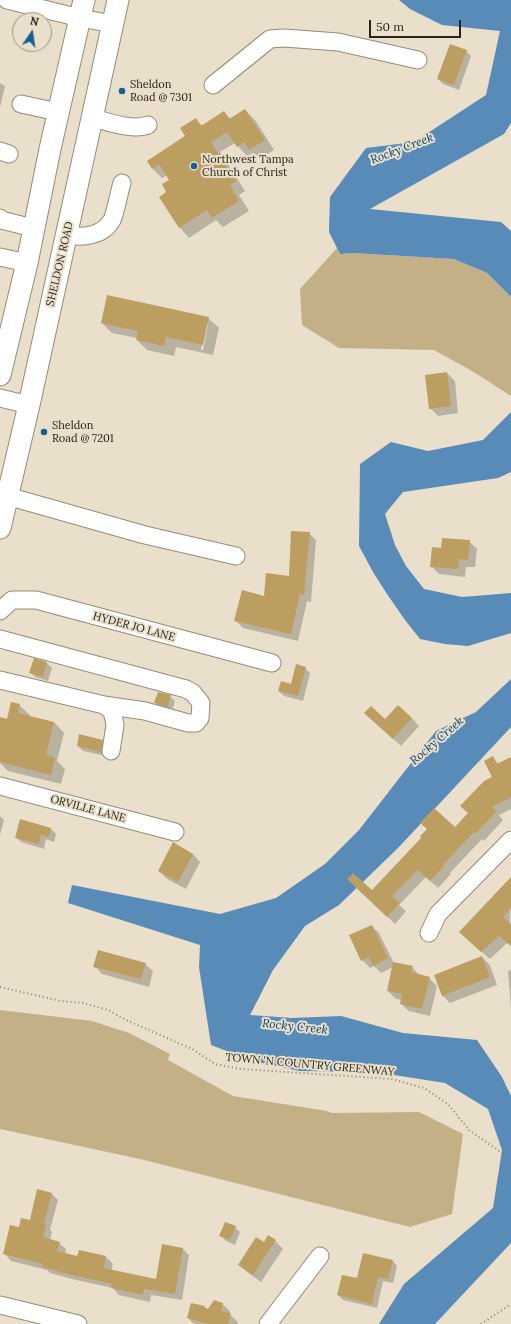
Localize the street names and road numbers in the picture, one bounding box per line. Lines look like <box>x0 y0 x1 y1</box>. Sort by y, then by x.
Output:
street label: SHELDON ROAD <box>44 220 76 308</box>
street label: HYDER JO LANE <box>91 610 177 644</box>
street label: ORVILLE LANE <box>49 793 127 825</box>
street label: TOWN 'N COUNTRY GREENWAY <box>225 1051 395 1079</box>

